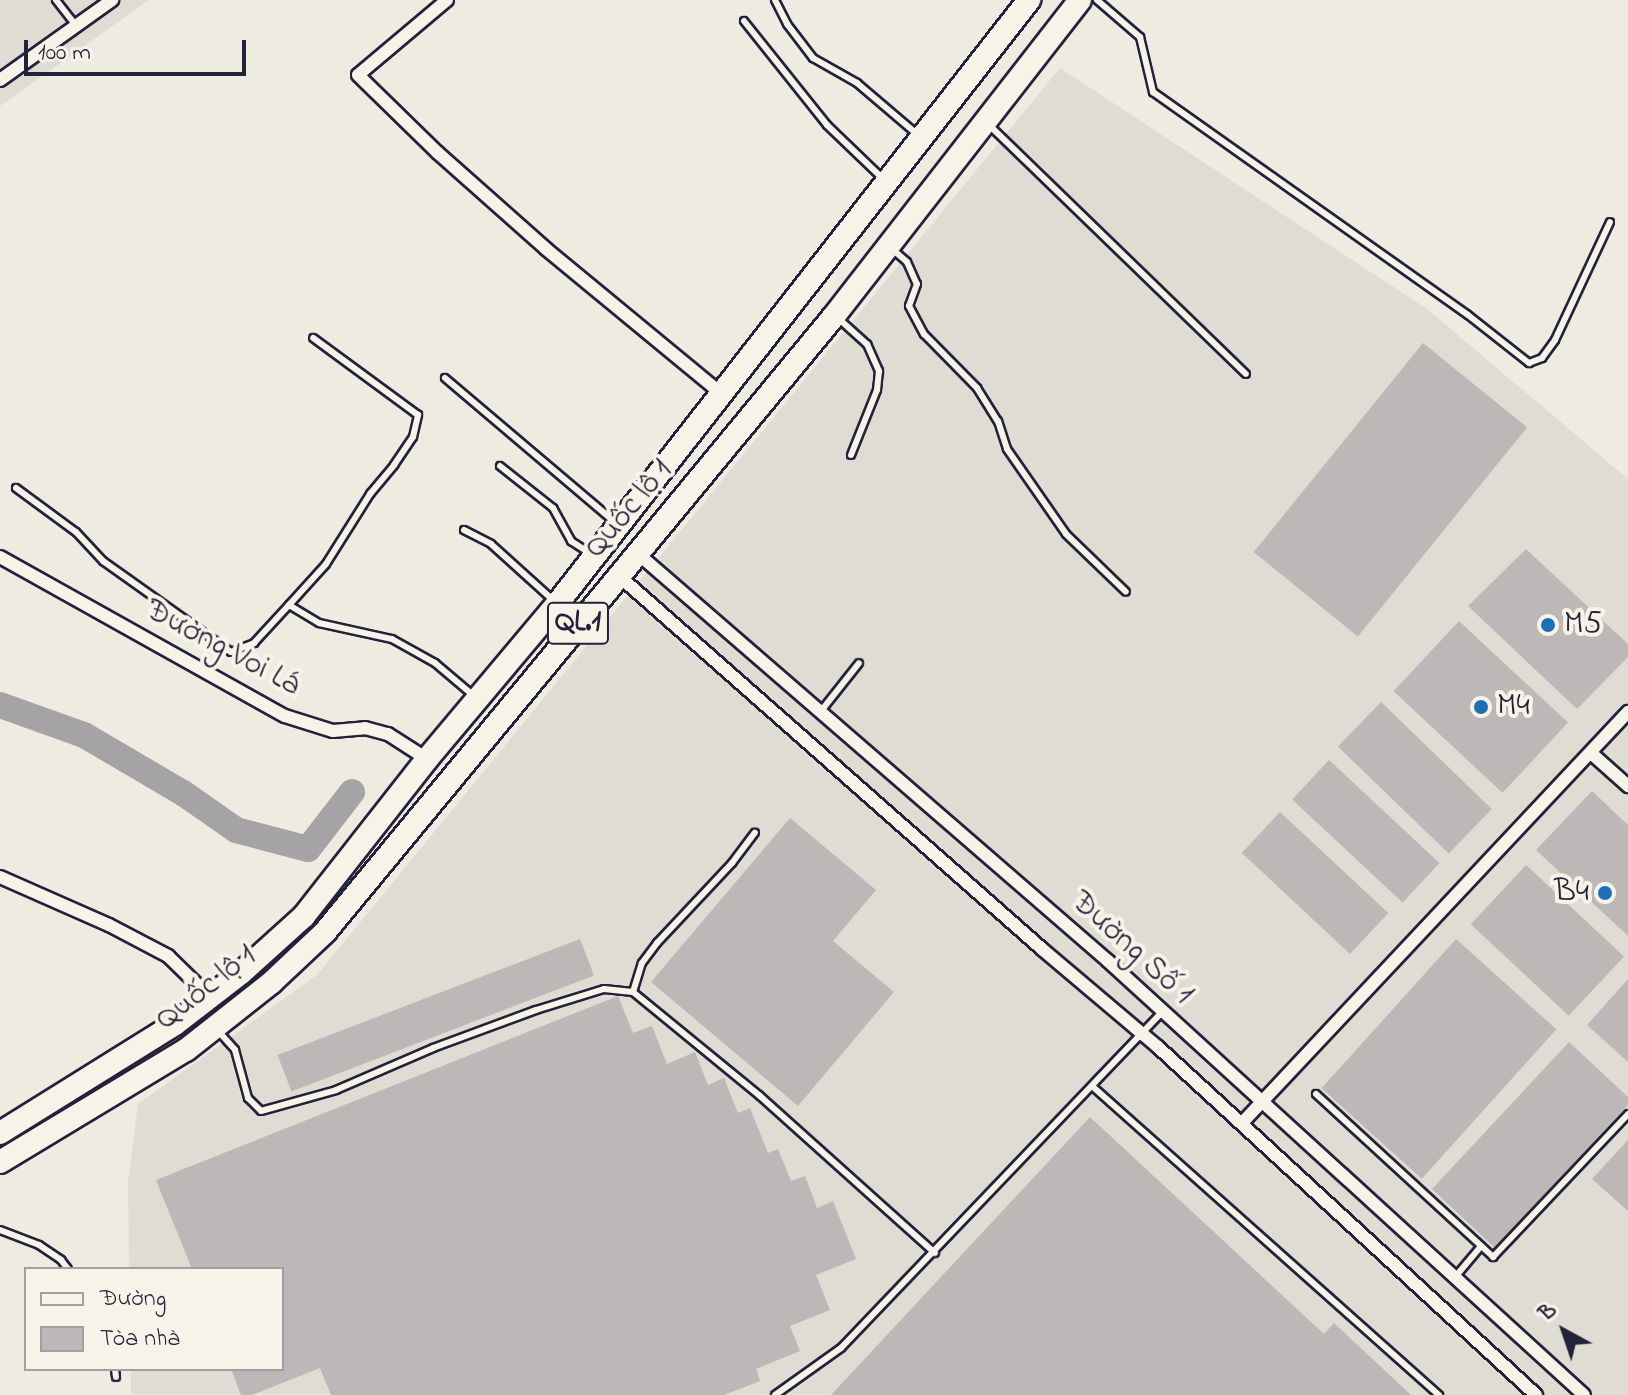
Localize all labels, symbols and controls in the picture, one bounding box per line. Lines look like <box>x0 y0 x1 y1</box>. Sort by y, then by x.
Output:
scale bar <box>28 24 250 74</box>
text: 100 m <box>38 36 91 71</box>
street label: Quốc lộ 1 <box>578 453 682 567</box>
street label: Đường Voi Lá <box>138 592 306 706</box>
road number: QL.1 <box>546 597 610 649</box>
place label: M5 <box>1564 606 1602 644</box>
marker: M5 <box>1539 616 1557 634</box>
place label: M4 <box>1497 688 1530 726</box>
marker: M4 <box>1472 698 1490 716</box>
place label: B4 <box>1554 874 1589 912</box>
street label: Đường Số 1 <box>1062 884 1200 1014</box>
marker: B4 <box>1596 884 1614 902</box>
street label: Quốc lộ 1 <box>149 938 265 1040</box>
legend <box>24 1267 284 1371</box>
text: Đường <box>100 1282 166 1317</box>
north arrow <box>1524 1291 1604 1371</box>
text: B <box>1533 1296 1565 1330</box>
text: Tòa nhà <box>100 1322 180 1357</box>

